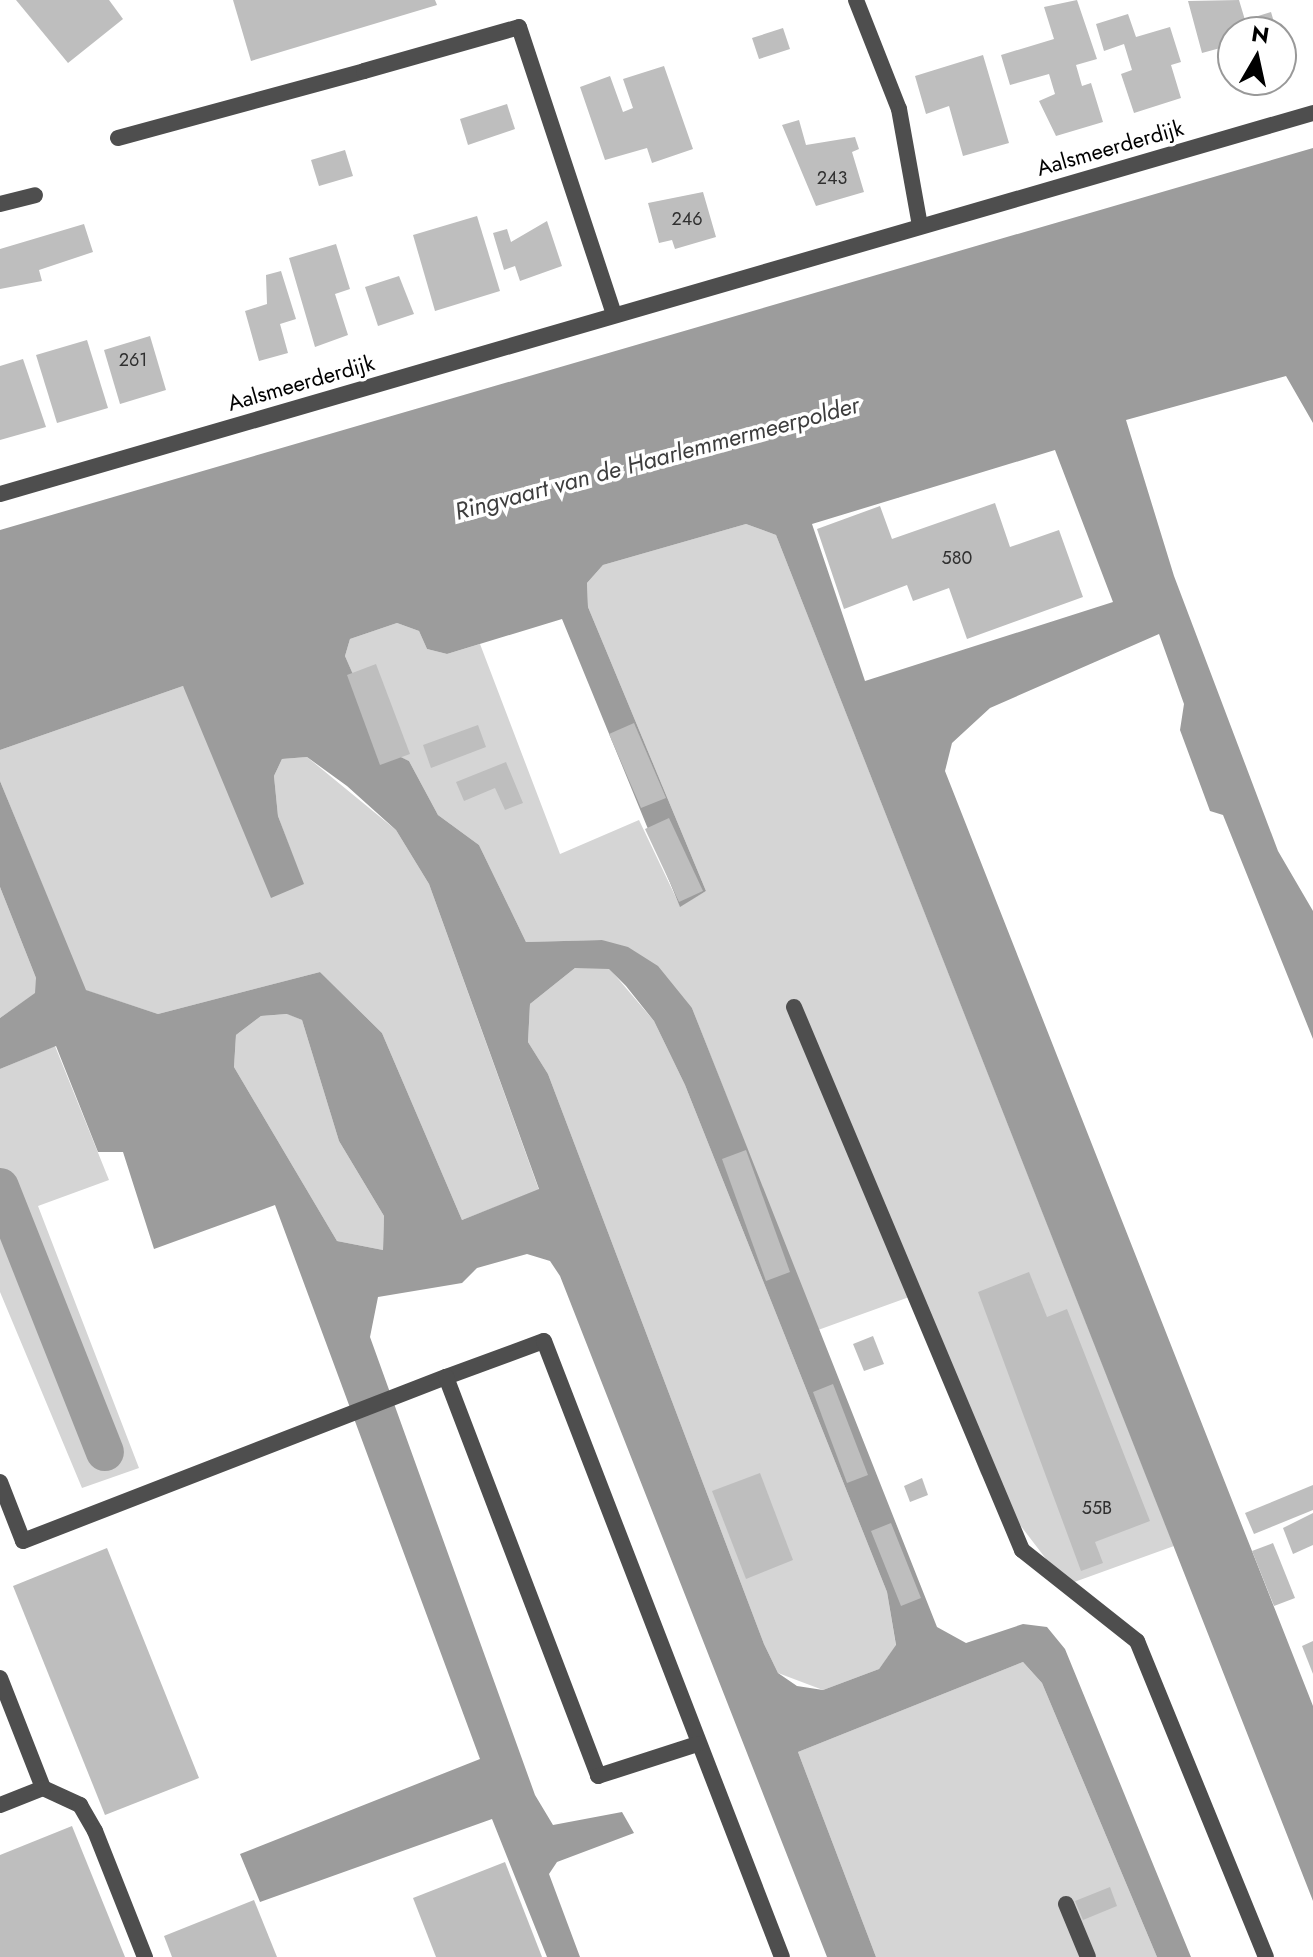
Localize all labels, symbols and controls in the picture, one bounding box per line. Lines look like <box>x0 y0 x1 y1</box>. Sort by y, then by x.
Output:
north arrow <box>1217 16 1297 96</box>
text: N <box>1249 17 1272 51</box>
street label: Aalsmeerderdijk <box>1034 114 1186 182</box>
house number: 243 <box>817 167 847 189</box>
house number: 246 <box>671 208 703 230</box>
house number: 261 <box>119 349 147 371</box>
street label: Aalsmeerderdijk <box>225 349 377 417</box>
water label: Ringvaart van de Haarlemmermeerpolder <box>452 390 862 526</box>
house number: 580 <box>942 547 972 569</box>
house number: 55B <box>1082 1497 1112 1519</box>

